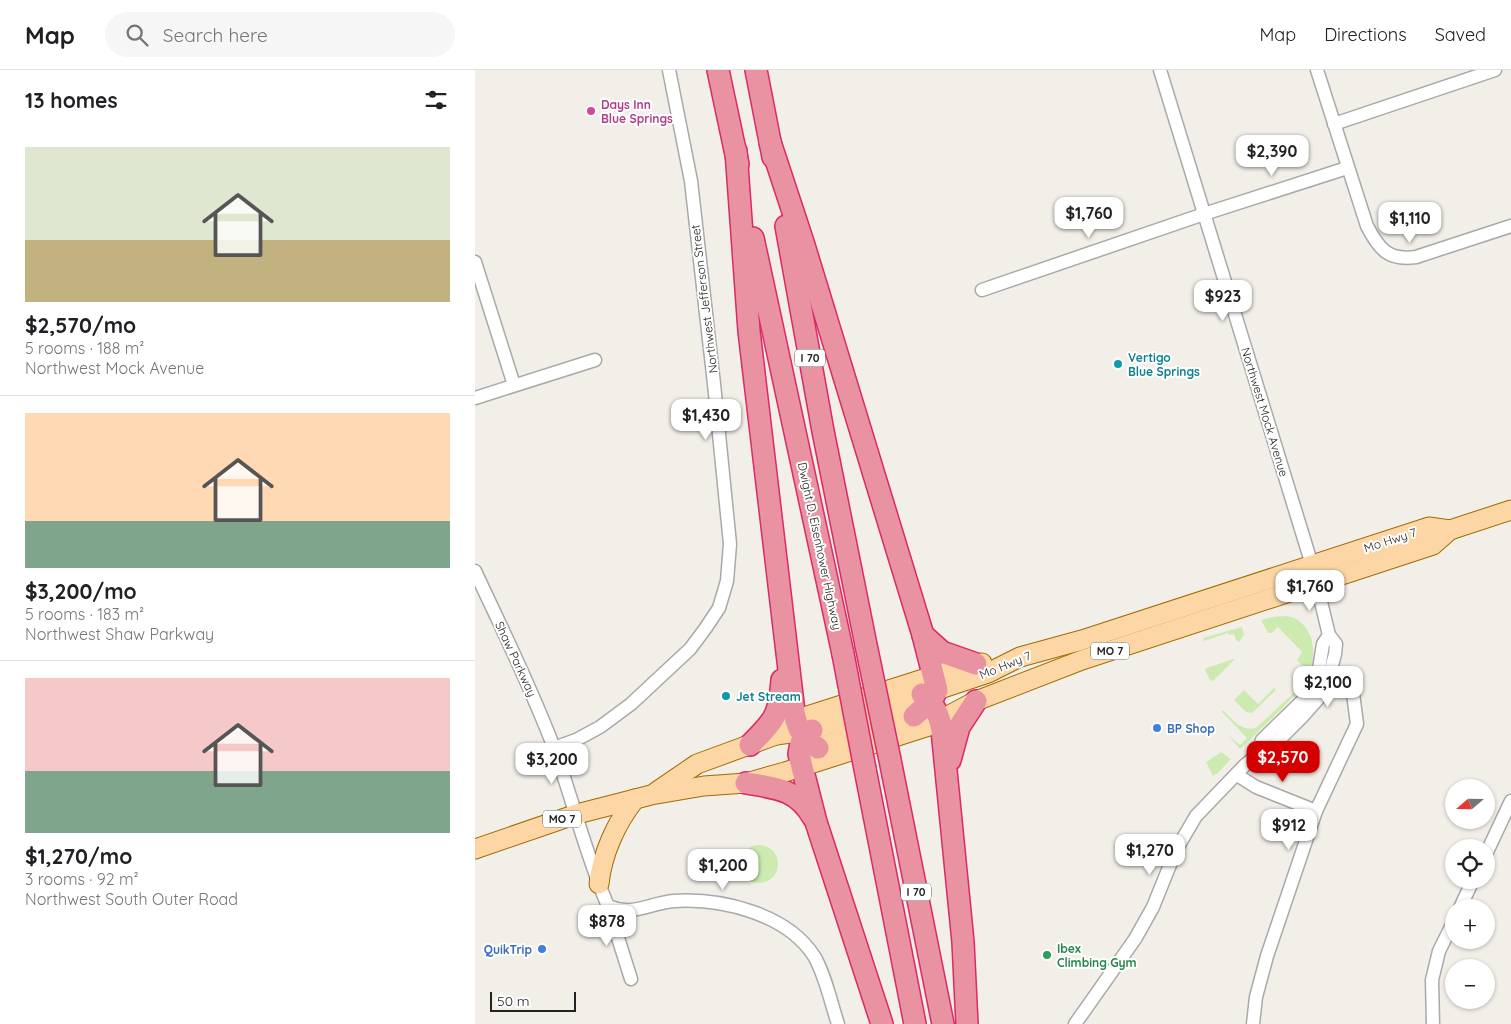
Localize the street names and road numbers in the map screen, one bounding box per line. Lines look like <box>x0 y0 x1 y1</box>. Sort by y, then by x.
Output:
street label: Northwest Jefferson Street <box>687 224 721 374</box>
street label: Northwest Mock Avenue <box>1238 346 1292 479</box>
road number: I 70 <box>795 350 825 366</box>
street label: Dwight D. Eisenhower Highway <box>795 461 845 631</box>
street label: Mo Hwy 7 <box>1362 524 1418 556</box>
street label: Shaw Parkway <box>492 619 540 699</box>
road number: MO 7 <box>1091 642 1129 660</box>
street label: Mo Hwy 7 <box>977 648 1033 682</box>
road number: MO 7 <box>543 811 581 828</box>
road number: I 70 <box>901 884 931 900</box>

